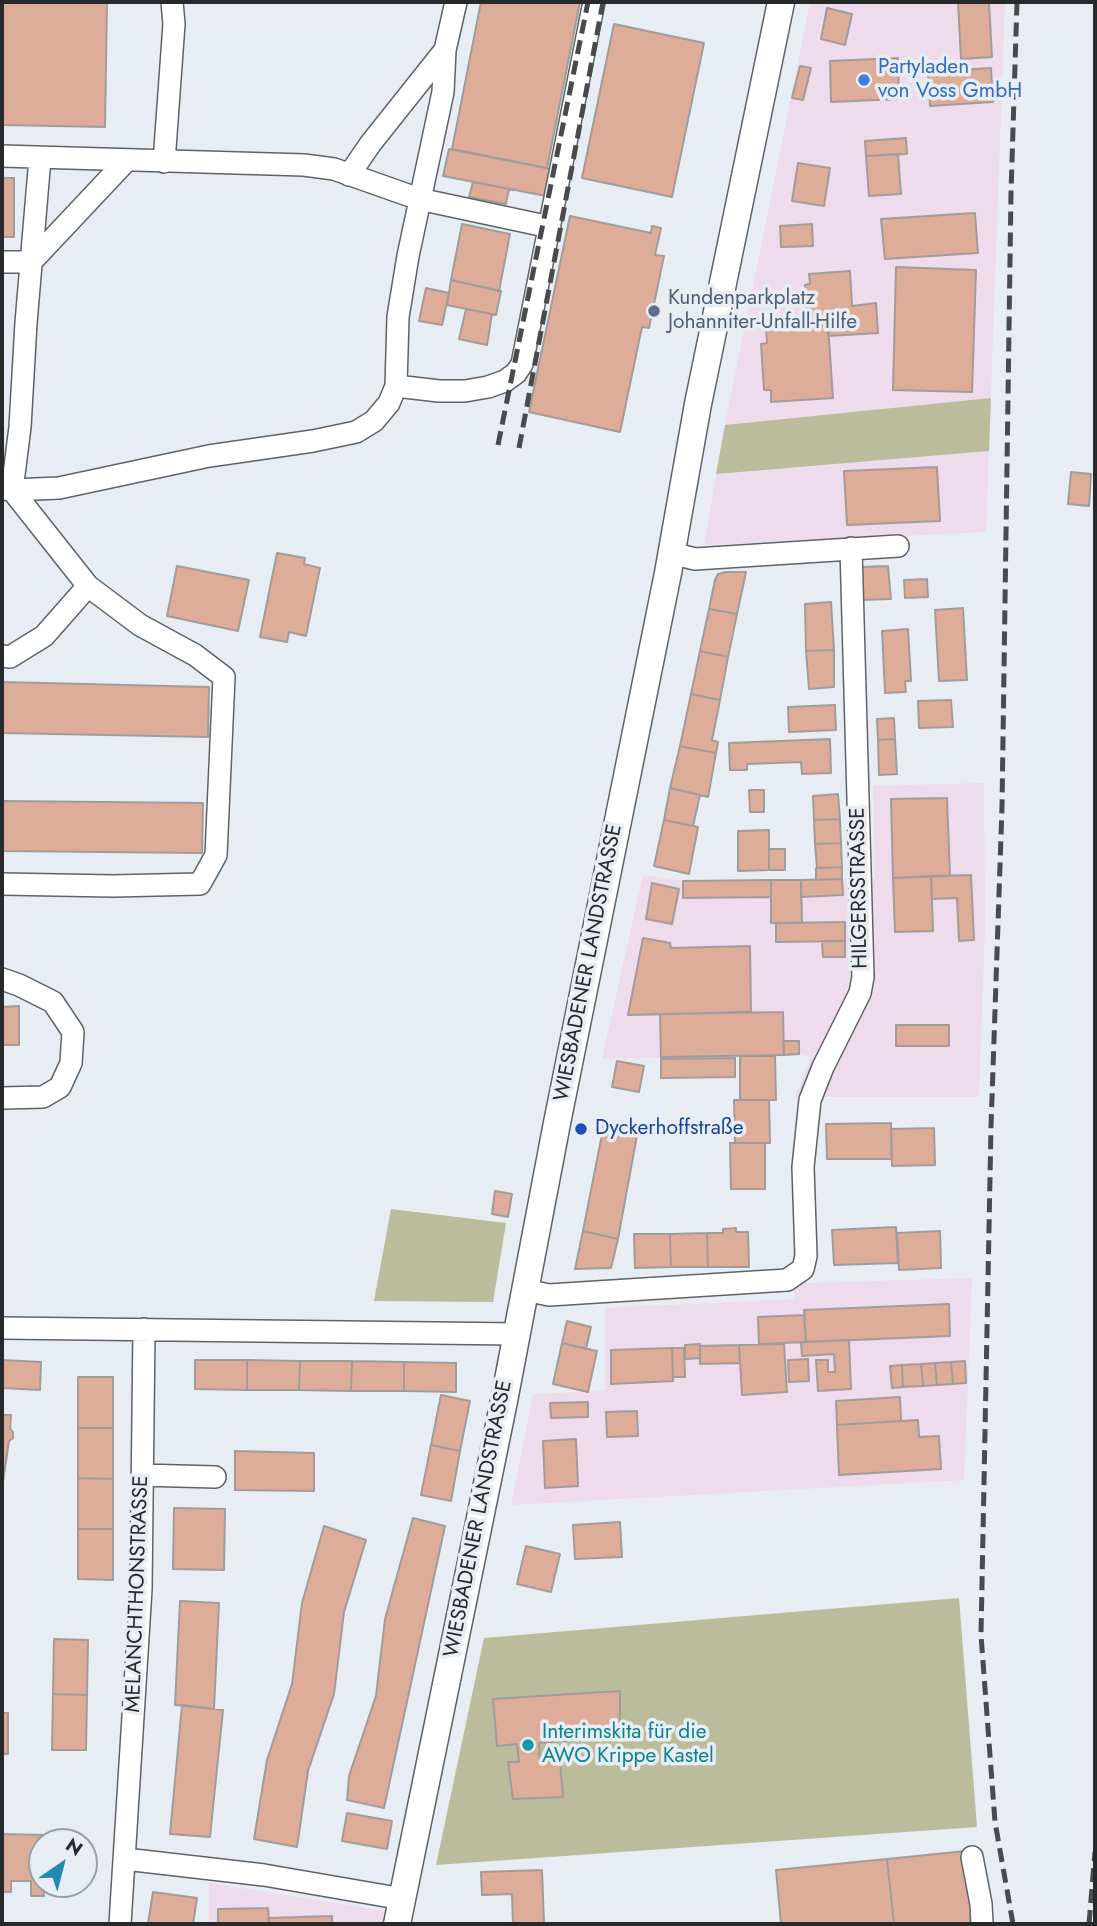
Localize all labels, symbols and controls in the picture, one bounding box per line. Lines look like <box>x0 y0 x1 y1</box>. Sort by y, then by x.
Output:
place label: Partyladen von Voss GmbH <box>878 55 1022 105</box>
marker: Partyladen von Voss GmbH <box>856 72 872 88</box>
place label: Kundenparkplatz Johanniter-Unfall-Hilfe <box>668 286 857 336</box>
marker: Kundenparkplatz Johanniter-Unfall-Hilfe <box>646 303 662 319</box>
street label: HILGERSSTRASSE <box>846 807 874 969</box>
street label: WIESBADENER LANDSTRASSE <box>550 822 628 1104</box>
place label: Dyckerhoffstraße <box>595 1116 743 1142</box>
marker: Dyckerhoffstraße <box>573 1121 589 1137</box>
street label: WIESBADENER LANDSTRASSE <box>440 1378 518 1660</box>
street label: MELANCHTHONSTRASSE <box>121 1475 155 1713</box>
place label: Interimskita für die AWO Krippe Kastel <box>542 1720 714 1770</box>
marker: Interimskita für die AWO Krippe Kastel <box>520 1737 536 1753</box>
north arrow <box>28 1828 98 1898</box>
text: N <box>60 1832 88 1862</box>

